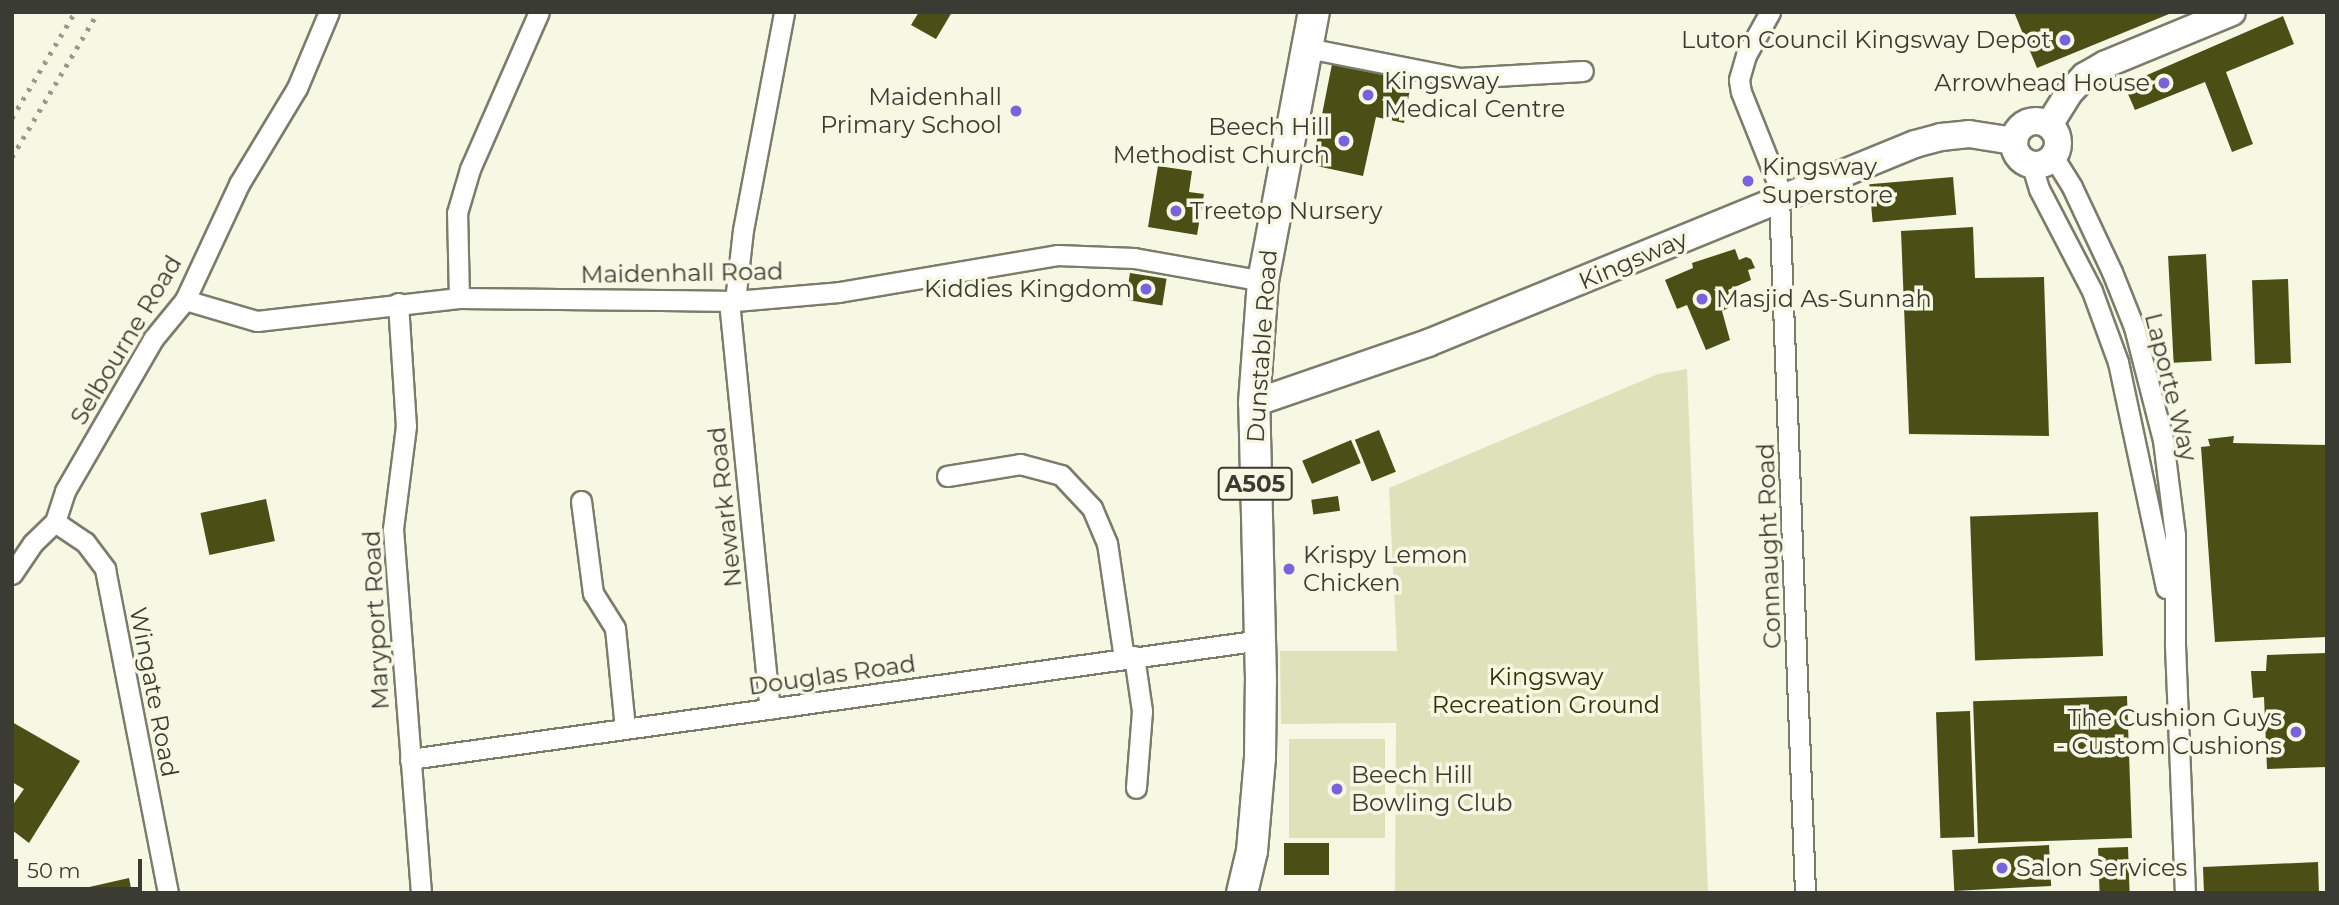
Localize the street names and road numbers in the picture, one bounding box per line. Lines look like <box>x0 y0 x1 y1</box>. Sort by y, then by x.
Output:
street label: Kingsway <box>1574 224 1692 296</box>
street label: Dunstable Road <box>1241 248 1283 444</box>
street label: Selbourne Road <box>64 250 188 430</box>
street label: Maidenhall Road <box>580 257 784 289</box>
street label: Laporte Way <box>2139 310 2203 464</box>
street label: Newark Road <box>702 425 748 589</box>
street label: Connaught Road <box>1751 443 1787 649</box>
road number: A505 <box>1216 464 1294 504</box>
street label: Maryport Road <box>357 530 395 710</box>
street label: Wingate Road <box>123 605 185 779</box>
street label: Douglas Road <box>746 649 918 701</box>

